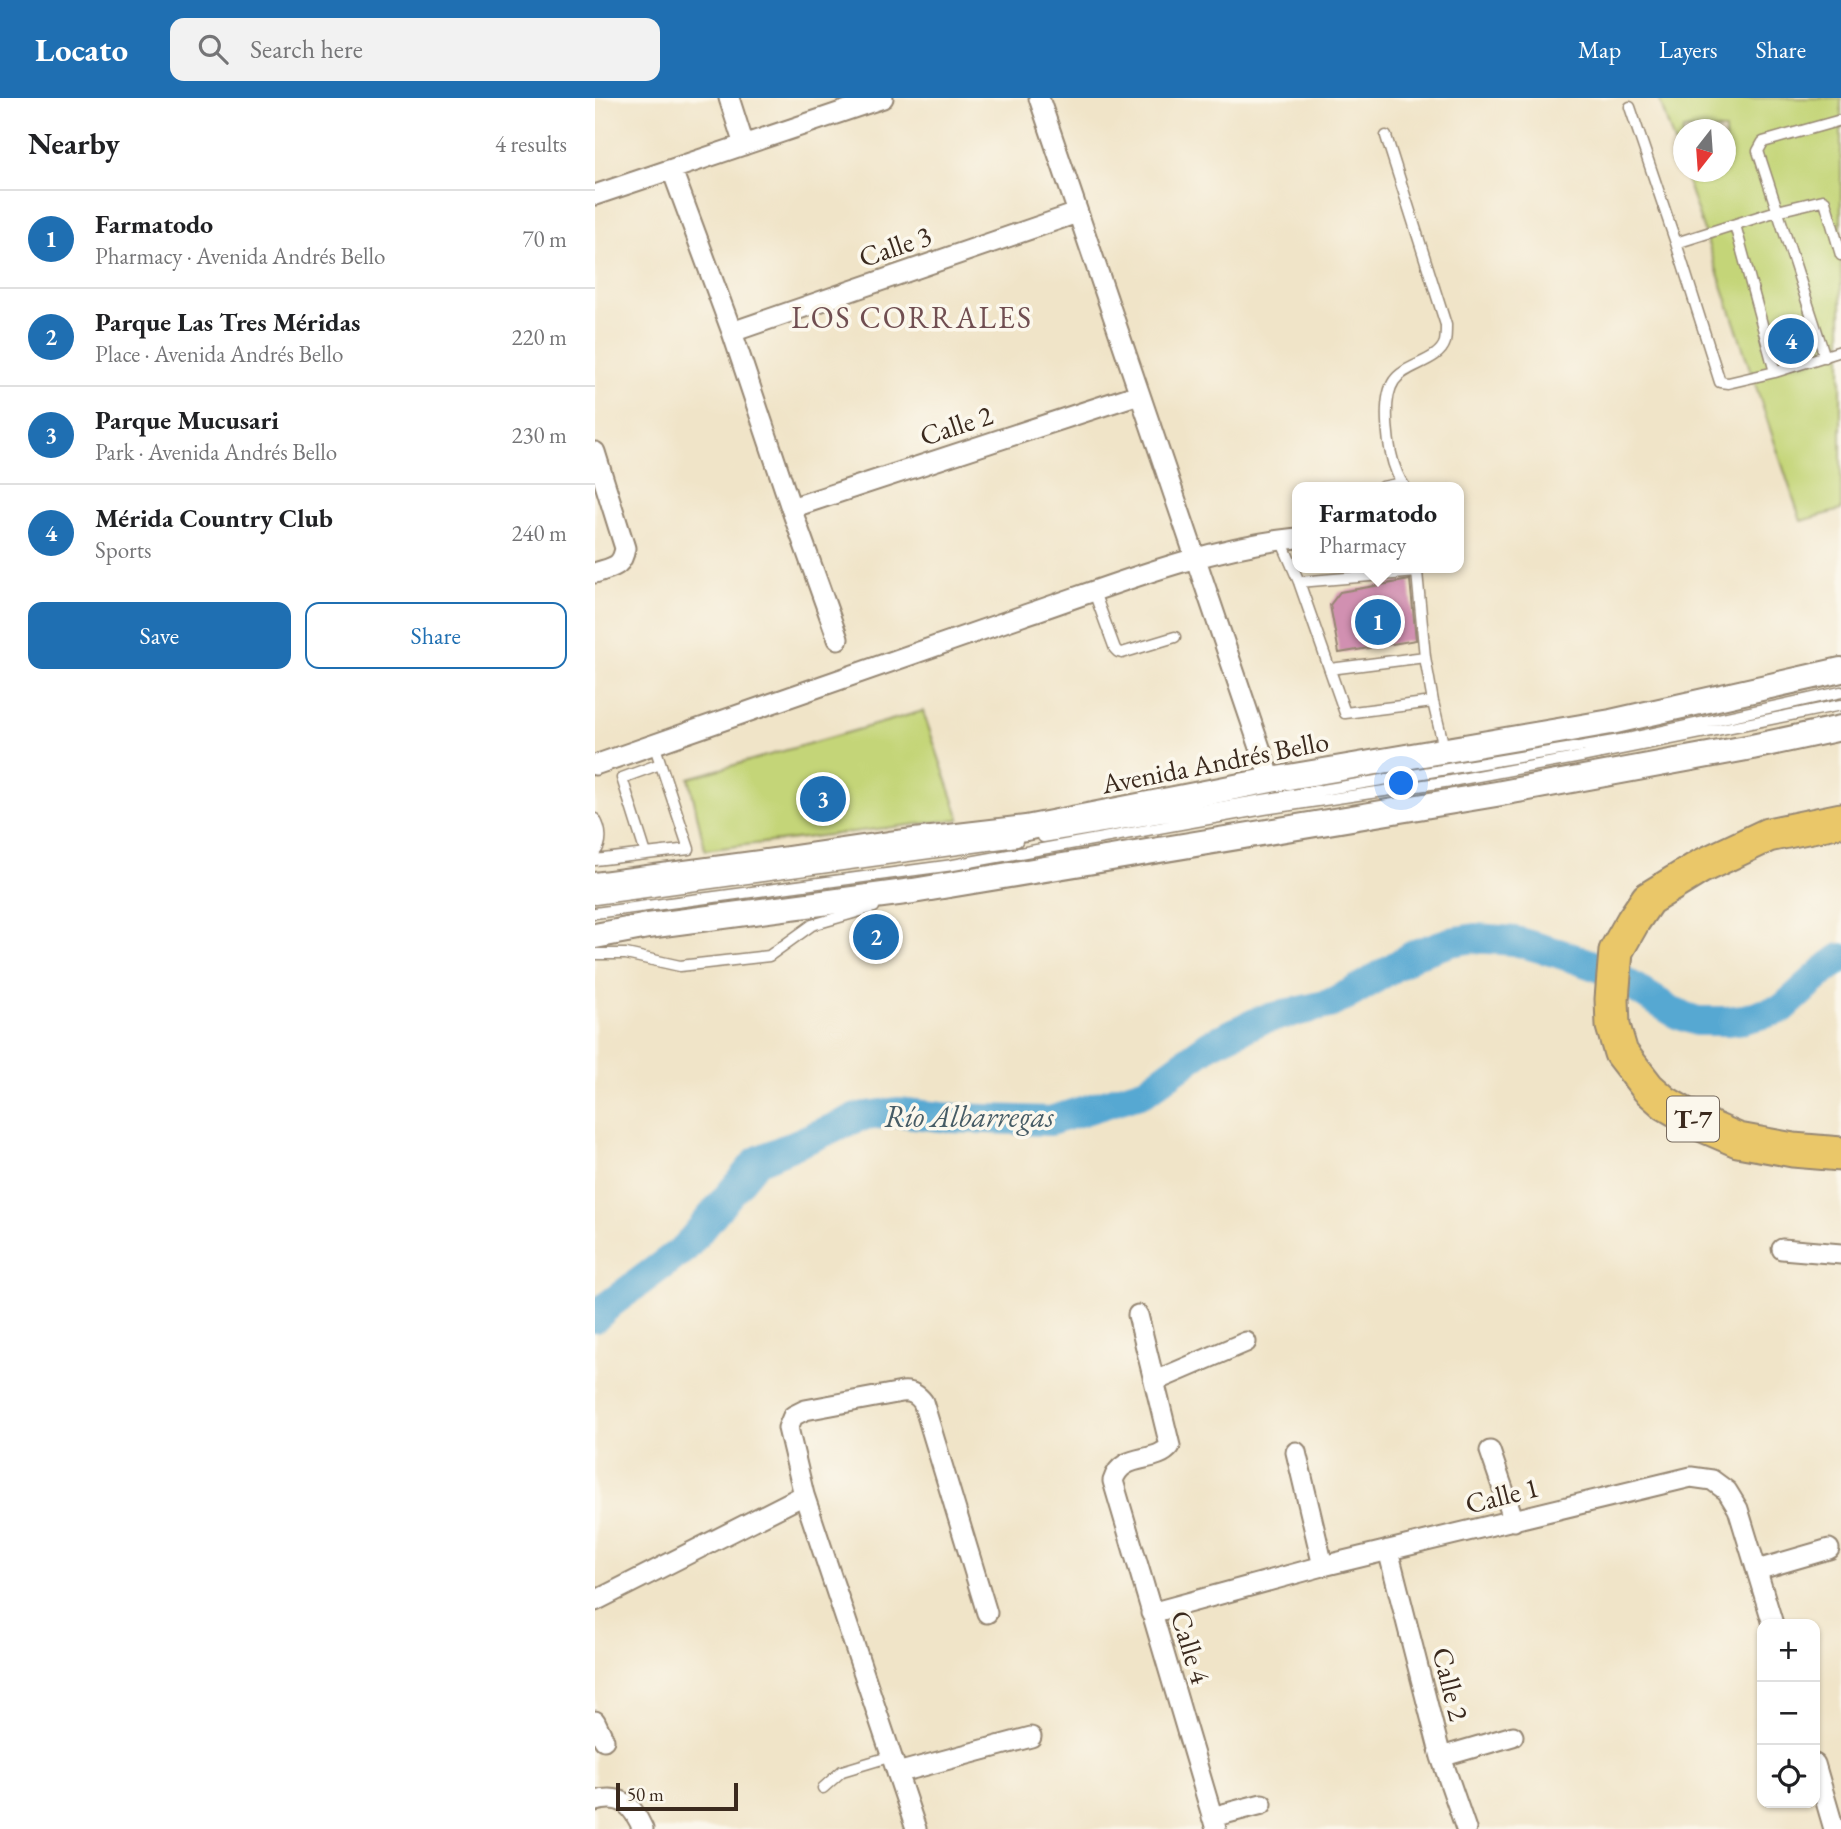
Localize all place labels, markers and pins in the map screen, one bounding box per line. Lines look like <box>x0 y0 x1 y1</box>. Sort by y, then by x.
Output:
pin: 4 <box>1768 315 1814 367</box>
pin: 1 <box>1355 596 1401 648</box>
pin: 3 <box>800 773 846 825</box>
pin: 2 <box>853 911 899 963</box>

